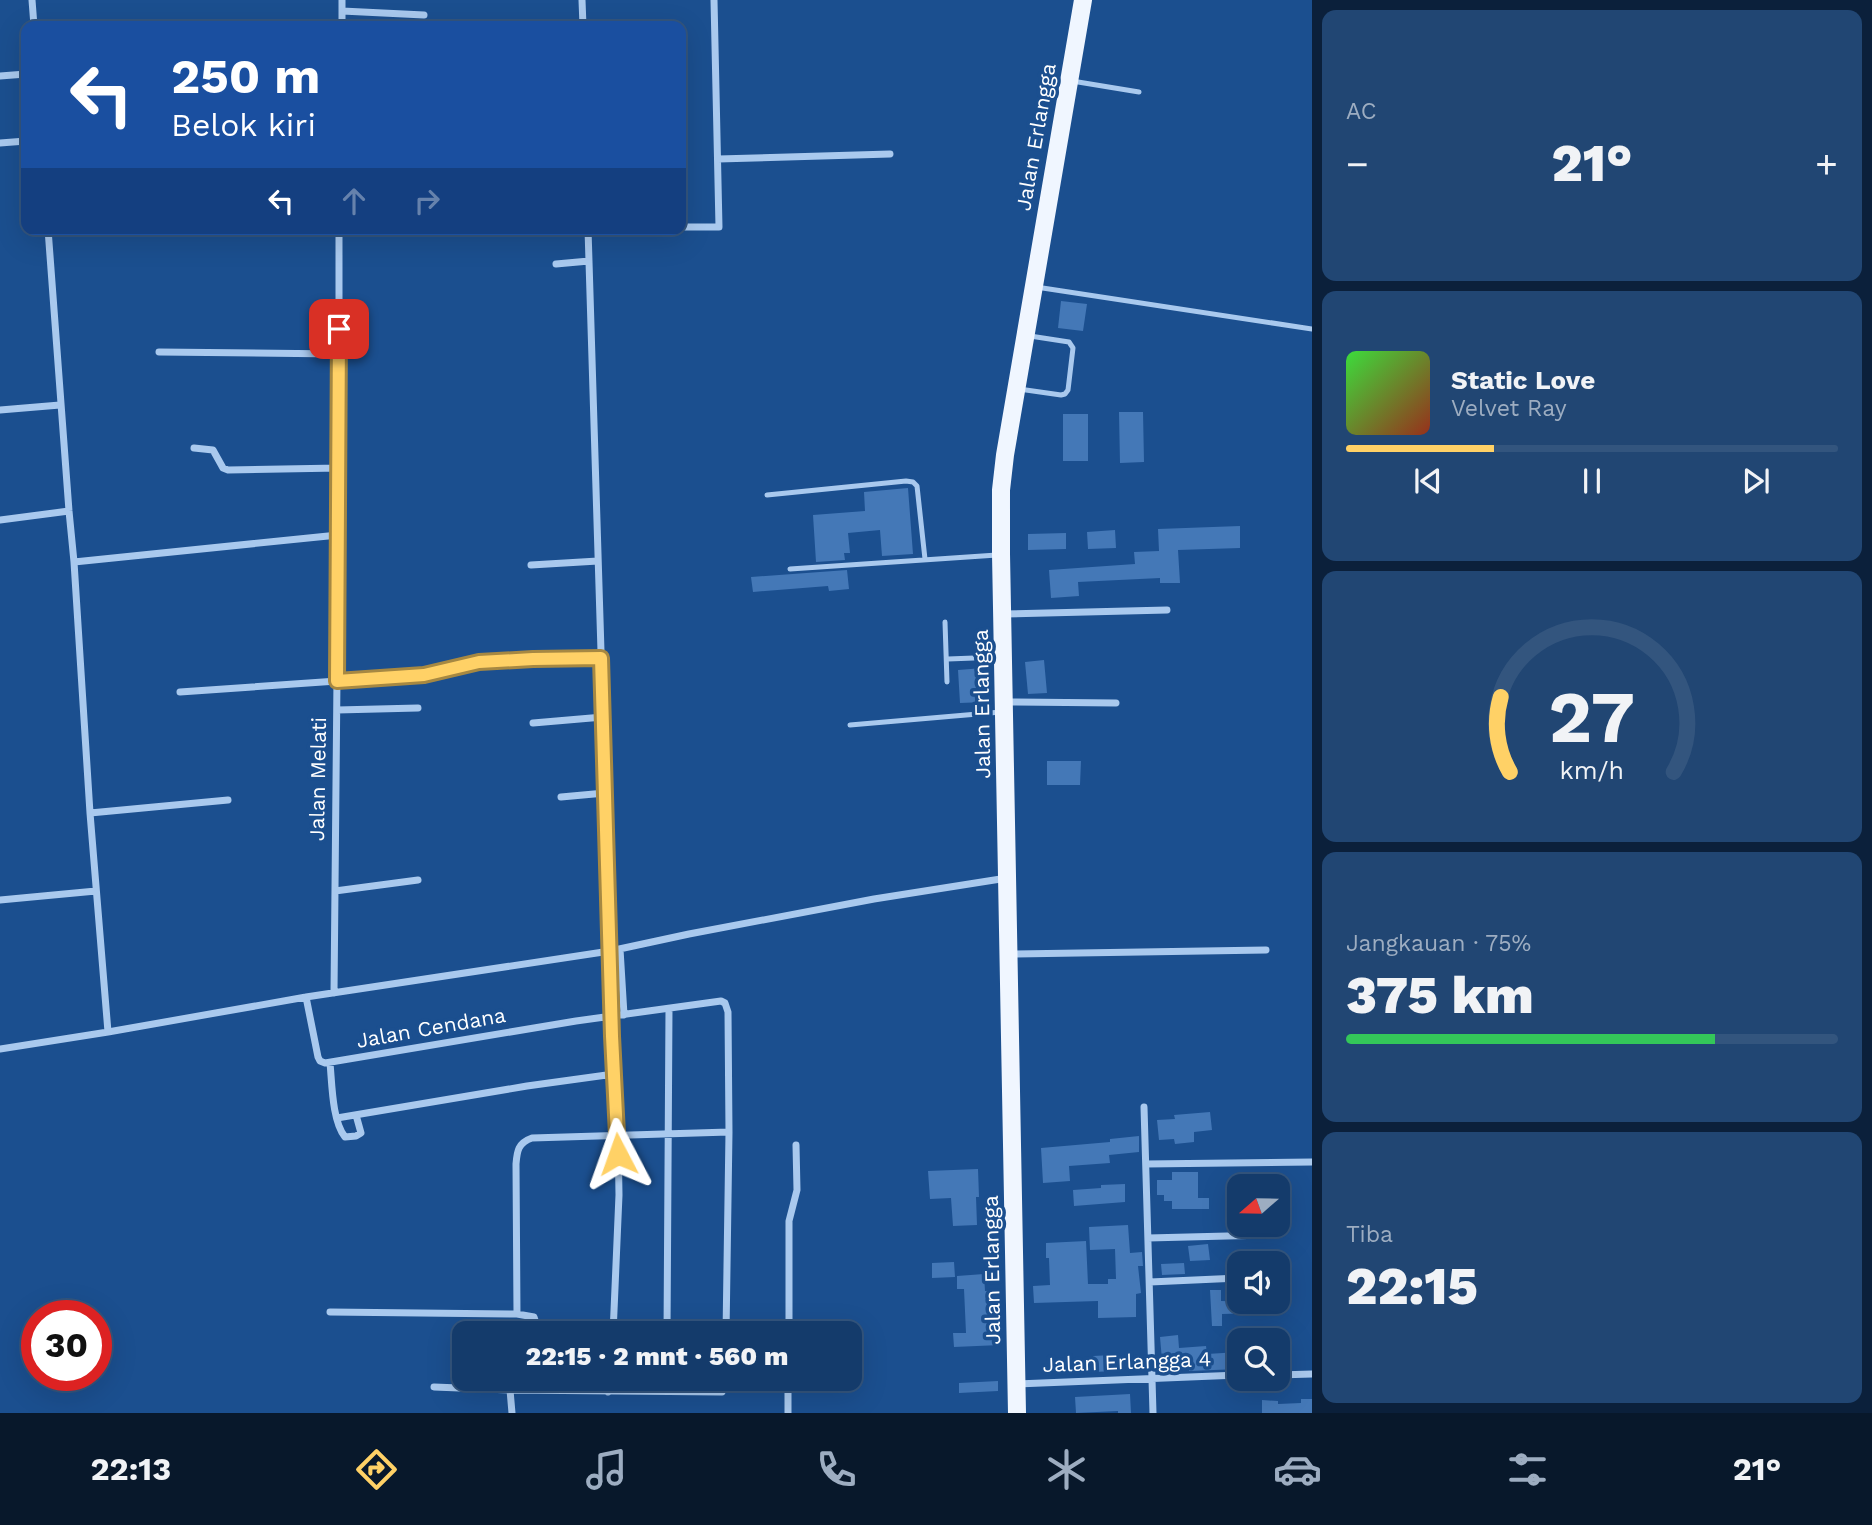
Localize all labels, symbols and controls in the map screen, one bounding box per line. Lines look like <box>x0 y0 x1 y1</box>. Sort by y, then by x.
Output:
text: 250 m <box>171 47 320 105</box>
icon: left <box>56 49 147 140</box>
street label: Jalan Erlangga <box>1010 61 1061 213</box>
text: AC <box>1346 98 1376 125</box>
text: Belok kiri <box>171 106 316 144</box>
text: 21° <box>1552 133 1632 194</box>
text: − <box>1346 142 1369 186</box>
text: + <box>1815 142 1838 186</box>
icon: left <box>262 182 300 220</box>
icon: ahead <box>335 182 373 220</box>
icon: right <box>408 182 446 220</box>
pin <box>309 299 369 359</box>
icon: arrive <box>320 310 358 348</box>
text: Static Love <box>1451 365 1595 395</box>
text: Velvet Ray <box>1451 395 1567 422</box>
icon: previous <box>1409 462 1447 500</box>
icon: pause <box>1573 462 1611 500</box>
icon: next <box>1737 462 1775 500</box>
street label: Jalan Erlangga <box>968 629 995 779</box>
text: 27 <box>1549 675 1635 761</box>
street label: Jalan Melati <box>304 717 331 841</box>
text: km/h <box>1560 756 1624 785</box>
text: Jangkauan · 75% <box>1346 930 1531 957</box>
text: 375 km <box>1346 965 1534 1026</box>
street label: Jalan Cendana <box>354 1002 508 1053</box>
position arrow <box>581 1117 655 1191</box>
north arrow <box>1227 1174 1290 1237</box>
map controls <box>1227 1174 1290 1391</box>
street label: Jalan Erlangga <box>978 1195 1005 1345</box>
text: Tiba <box>1346 1221 1393 1248</box>
button: sound <box>1227 1251 1290 1314</box>
text: 22:15 <box>1346 1256 1478 1317</box>
speed limit sign: 30 <box>21 1300 112 1391</box>
button: search <box>1227 1328 1290 1391</box>
text: 22:15 · 2 mnt · 560 m <box>526 1341 788 1371</box>
street label: Jalan Erlangga 4 <box>1042 1346 1212 1377</box>
icon: directions <box>352 1445 401 1494</box>
icon: music <box>582 1445 631 1494</box>
icon: phone <box>812 1445 861 1494</box>
icon: climate <box>1042 1445 1091 1494</box>
icon: car <box>1273 1445 1322 1494</box>
icon: filters <box>1503 1445 1552 1494</box>
text: 22:13 <box>91 1450 171 1488</box>
text: 21° <box>1733 1450 1781 1488</box>

